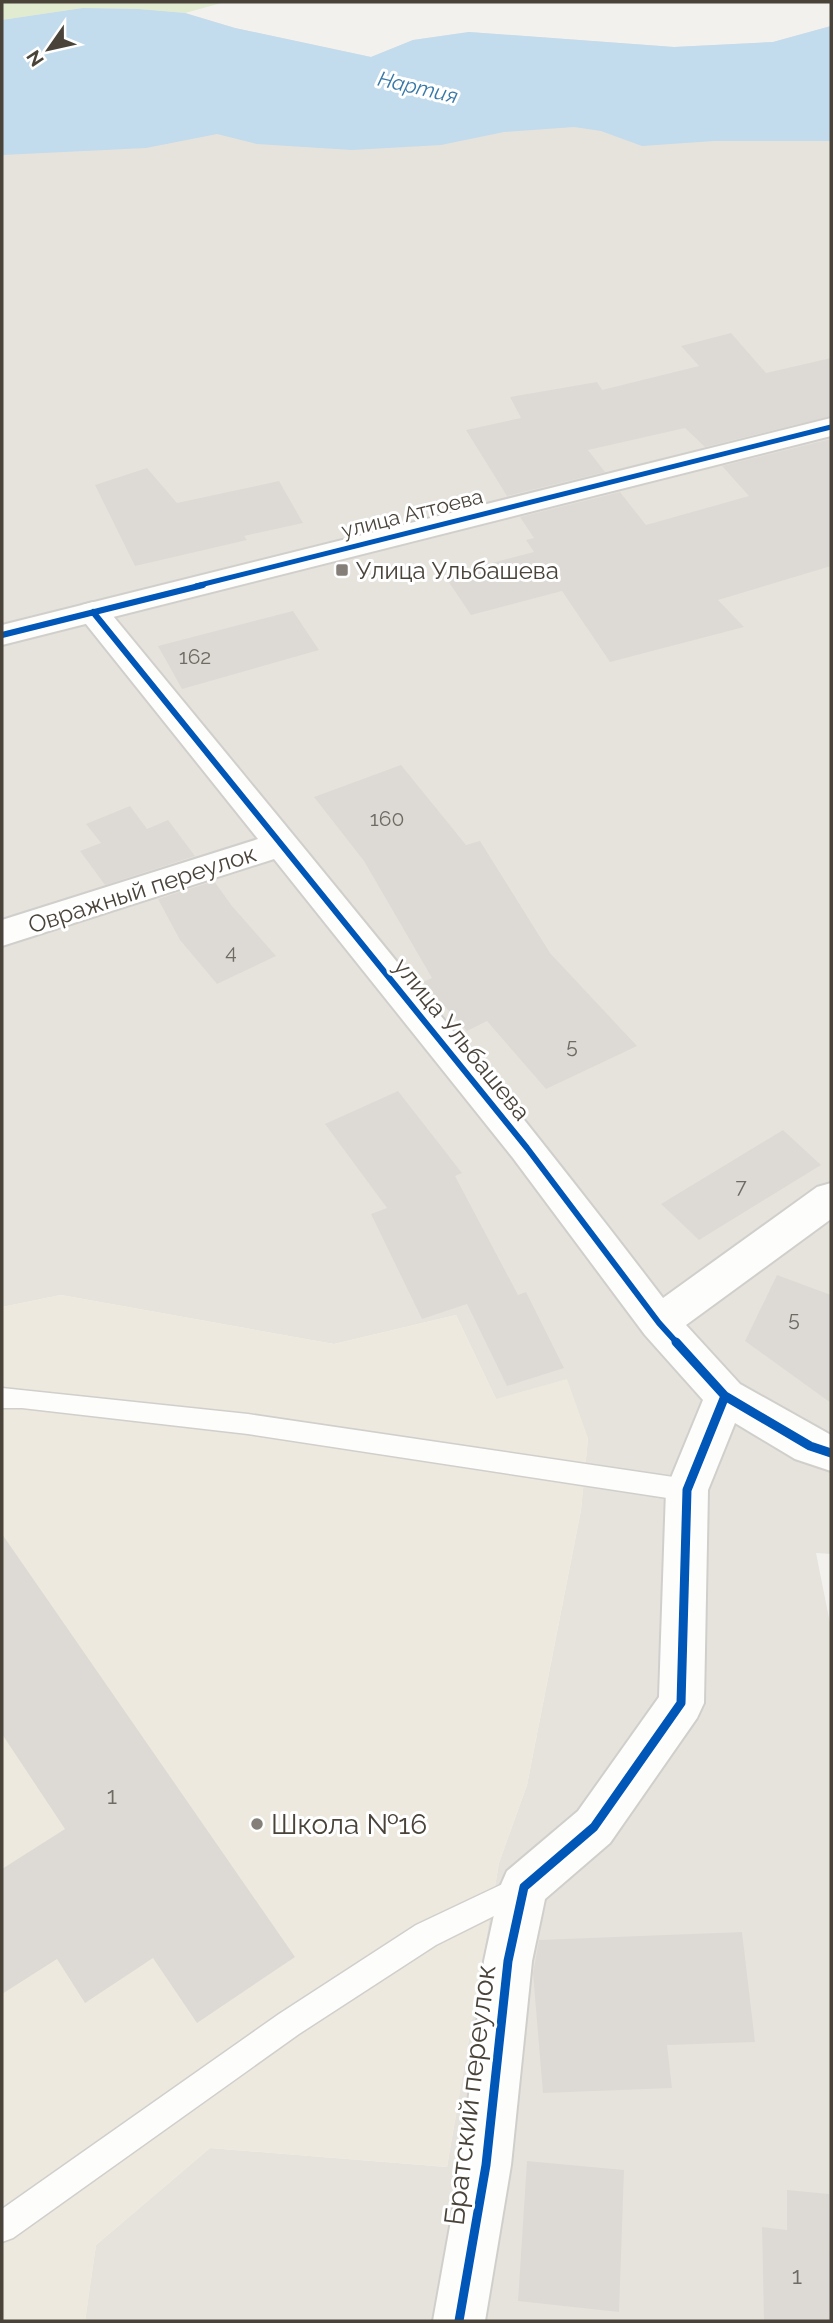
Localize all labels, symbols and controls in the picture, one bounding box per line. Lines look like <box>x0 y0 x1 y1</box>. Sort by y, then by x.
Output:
north arrow <box>14 14 84 84</box>
text: N <box>22 46 48 71</box>
water label: Нартия <box>376 66 460 108</box>
street label: улица Аттоева <box>339 483 485 543</box>
place label: Улица Ульбашева <box>356 556 559 585</box>
marker: Улица Ульбашева <box>334 562 350 578</box>
house number: 162 <box>179 644 211 669</box>
house number: 160 <box>370 806 404 831</box>
street label: Овражный переулок <box>24 838 260 940</box>
house number: 4 <box>225 939 237 964</box>
street label: улица Ульбашева <box>387 952 537 1126</box>
house number: 5 <box>566 1033 578 1058</box>
house number: 7 <box>735 1173 747 1198</box>
house number: 5 <box>788 1306 800 1331</box>
house number: 1 <box>107 1781 117 1810</box>
place label: Школа №16 <box>271 1808 427 1841</box>
marker: Школа №16 <box>249 1816 265 1832</box>
street label: Братский переулок <box>438 1963 502 2227</box>
house number: 1 <box>792 2261 802 2290</box>

